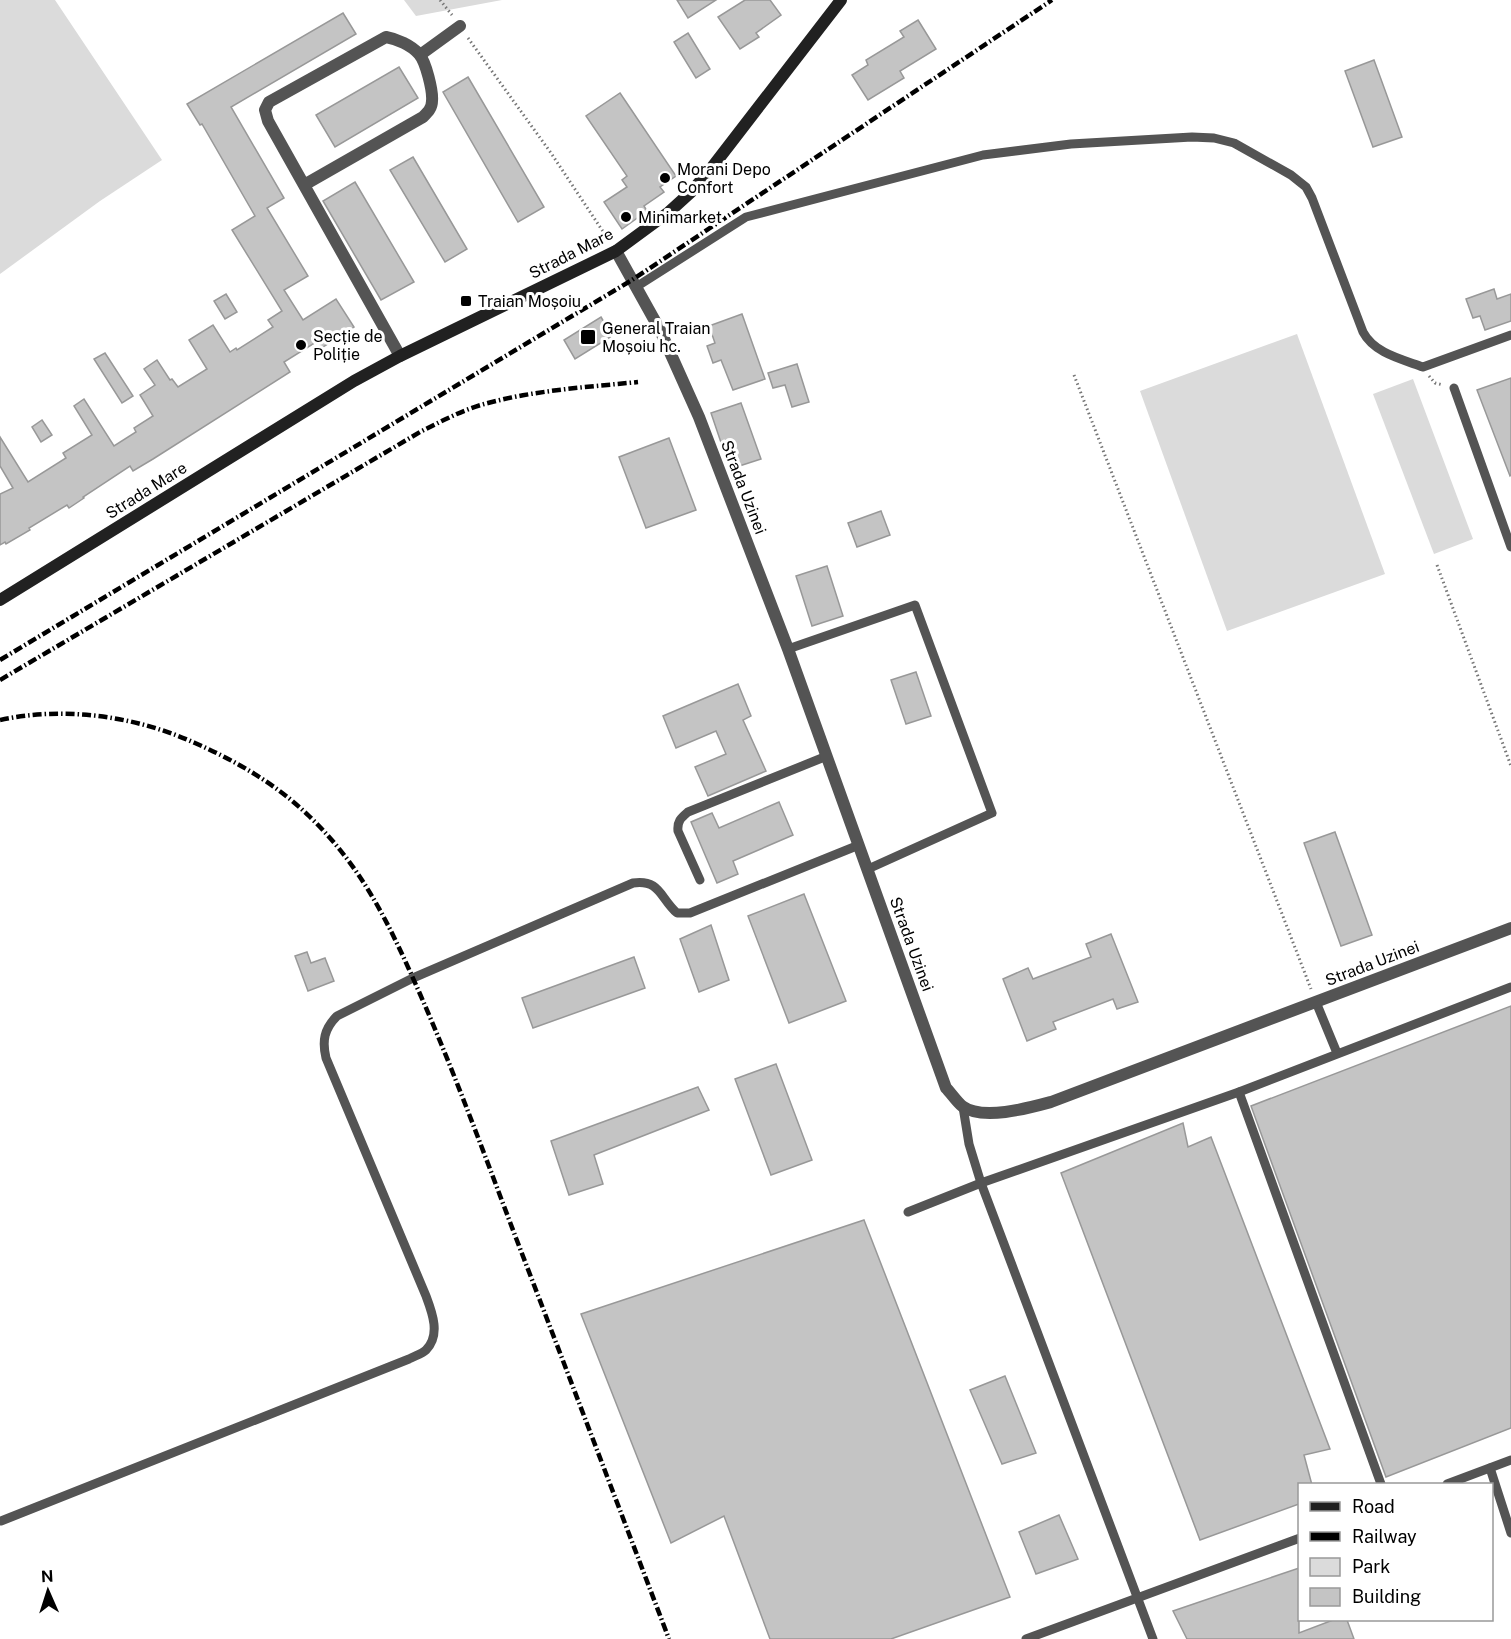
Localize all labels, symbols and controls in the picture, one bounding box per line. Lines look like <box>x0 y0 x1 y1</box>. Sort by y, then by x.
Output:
place label: Morani Depo Confort <box>677 160 771 197</box>
marker: Morani Depo Confort <box>658 171 672 185</box>
place label: Minimarket <box>638 208 722 227</box>
marker: Minimarket <box>619 210 633 224</box>
street label: Strada Mare <box>526 224 616 283</box>
place label: Traian Moșoiu <box>478 292 581 311</box>
marker: Traian Moșoiu <box>459 294 473 308</box>
place label: General Traian Moșoiu hc. <box>602 319 710 356</box>
place label: Secție de Poliție <box>313 327 383 364</box>
marker: General Traian Moșoiu hc. <box>579 328 597 346</box>
marker: Secție de Poliție <box>294 338 308 352</box>
street label: Strada Uzinei <box>717 438 770 537</box>
street label: Strada Mare <box>102 458 190 523</box>
street label: Strada Uzinei <box>886 894 937 994</box>
street label: Strada Uzinei <box>1323 937 1422 990</box>
legend <box>1298 1483 1493 1621</box>
text: Road <box>1352 1496 1395 1517</box>
text: Railway <box>1352 1526 1417 1547</box>
text: Park <box>1352 1556 1390 1577</box>
north arrow <box>18 1561 78 1621</box>
text: N <box>40 1567 54 1586</box>
text: Building <box>1352 1586 1421 1607</box>

